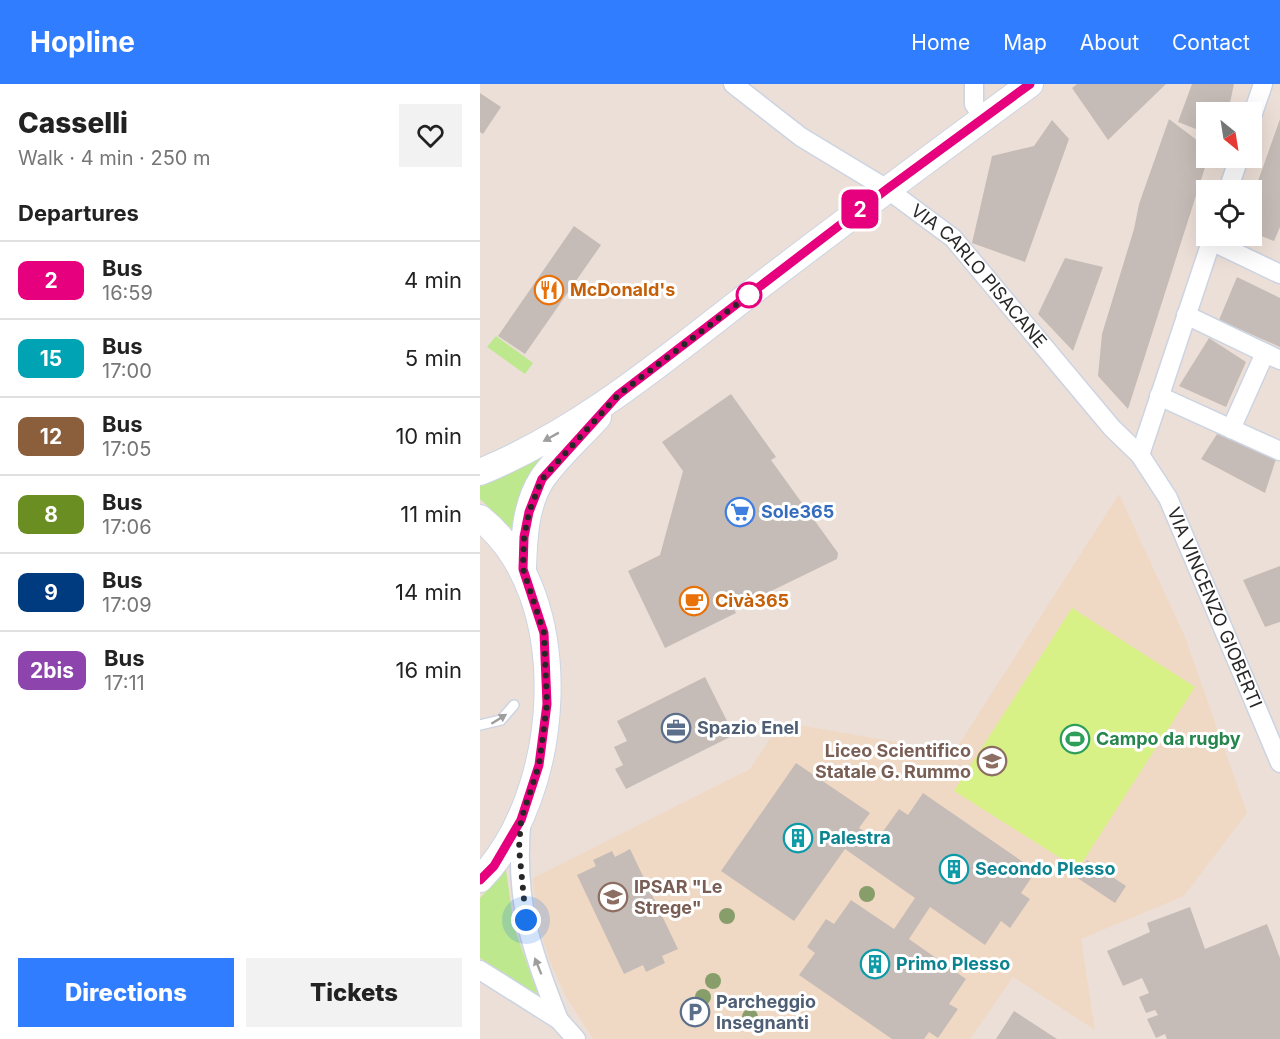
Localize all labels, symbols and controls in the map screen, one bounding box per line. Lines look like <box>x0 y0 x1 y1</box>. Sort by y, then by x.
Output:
text: Hopline <box>30 25 135 59</box>
text: Home <box>911 30 970 55</box>
text: Map <box>1003 30 1047 55</box>
text: About <box>1080 30 1139 55</box>
text: Contact <box>1172 30 1250 55</box>
north arrow <box>1196 102 1262 168</box>
map controls <box>1196 102 1262 246</box>
button: heart <box>399 104 462 167</box>
text: Casselli <box>18 106 128 140</box>
text: Walk · 4 min · 250 m <box>18 146 211 170</box>
button: locate <box>1196 180 1262 246</box>
line badge: 2 <box>840 190 880 228</box>
text: 2 <box>853 197 867 222</box>
text: Departures <box>18 200 139 226</box>
street label: VIA CARLO PISACANE <box>907 200 1051 352</box>
text: Bus <box>102 255 143 281</box>
text: 4 min <box>404 267 462 293</box>
text: 2 <box>44 268 58 293</box>
restaurant icon: McDonald's <box>533 274 565 306</box>
place label: McDonald's <box>570 279 675 300</box>
text: 16:59 <box>102 281 153 305</box>
unlabelled marker <box>736 282 762 308</box>
text: Bus <box>102 333 143 359</box>
text: 5 min <box>405 345 462 371</box>
text: 15 <box>40 346 62 371</box>
text: 17:00 <box>102 359 152 383</box>
text: Bus <box>102 411 143 437</box>
text: 10 min <box>395 423 462 449</box>
text: 12 <box>40 424 62 449</box>
one-way arrow <box>543 431 559 442</box>
text: 17:05 <box>102 437 151 461</box>
text: Bus <box>102 489 143 515</box>
supermarket icon: Sole365 <box>724 496 756 528</box>
text: 11 min <box>400 501 462 527</box>
place label: Sole365 <box>761 501 834 522</box>
text: 8 <box>44 502 58 527</box>
street label: VIA VINCENZO GIOBERTI <box>1163 504 1266 711</box>
text: 17:06 <box>102 515 152 539</box>
text: Bus <box>102 567 143 593</box>
text: 14 min <box>395 579 462 605</box>
text: 9 <box>44 580 58 605</box>
cafe icon: Civà365 <box>678 585 710 617</box>
place label: Civà365 <box>715 590 789 611</box>
text: 17:09 <box>102 593 152 617</box>
text: Bus <box>104 645 145 671</box>
text: 16 min <box>396 657 462 683</box>
text: 2bis <box>30 658 74 683</box>
text: 17:11 <box>104 671 145 695</box>
office icon: Spazio Enel <box>660 712 692 744</box>
one-way arrow <box>491 714 508 724</box>
place label: Spazio Enel <box>697 717 799 738</box>
sports icon: Campo da rugby <box>1059 723 1091 755</box>
place label: Campo da rugby <box>1096 728 1241 749</box>
place label: Liceo Scientifico Statale G. Rummo <box>815 740 971 782</box>
school or university icon: Liceo Scientifico Statale G. Rummo <box>976 745 1008 777</box>
building icon: Palestra <box>782 822 814 854</box>
place label: Palestra <box>819 827 891 848</box>
building icon: Secondo Plesso <box>938 853 970 885</box>
place label: Secondo Plesso <box>975 858 1115 879</box>
place label: IPSAR "Le Strege" <box>634 876 723 918</box>
school or university icon: IPSAR "Le Strege" <box>597 881 629 913</box>
your location <box>511 905 541 935</box>
building icon: Primo Plesso <box>859 948 891 980</box>
place label: Primo Plesso <box>896 953 1010 974</box>
one-way arrow <box>532 957 542 975</box>
button: Directions <box>18 958 234 1027</box>
button: Tickets <box>246 958 462 1027</box>
place label: Parcheggio Insegnanti <box>716 991 816 1033</box>
parking icon: Parcheggio Insegnanti <box>679 996 711 1028</box>

